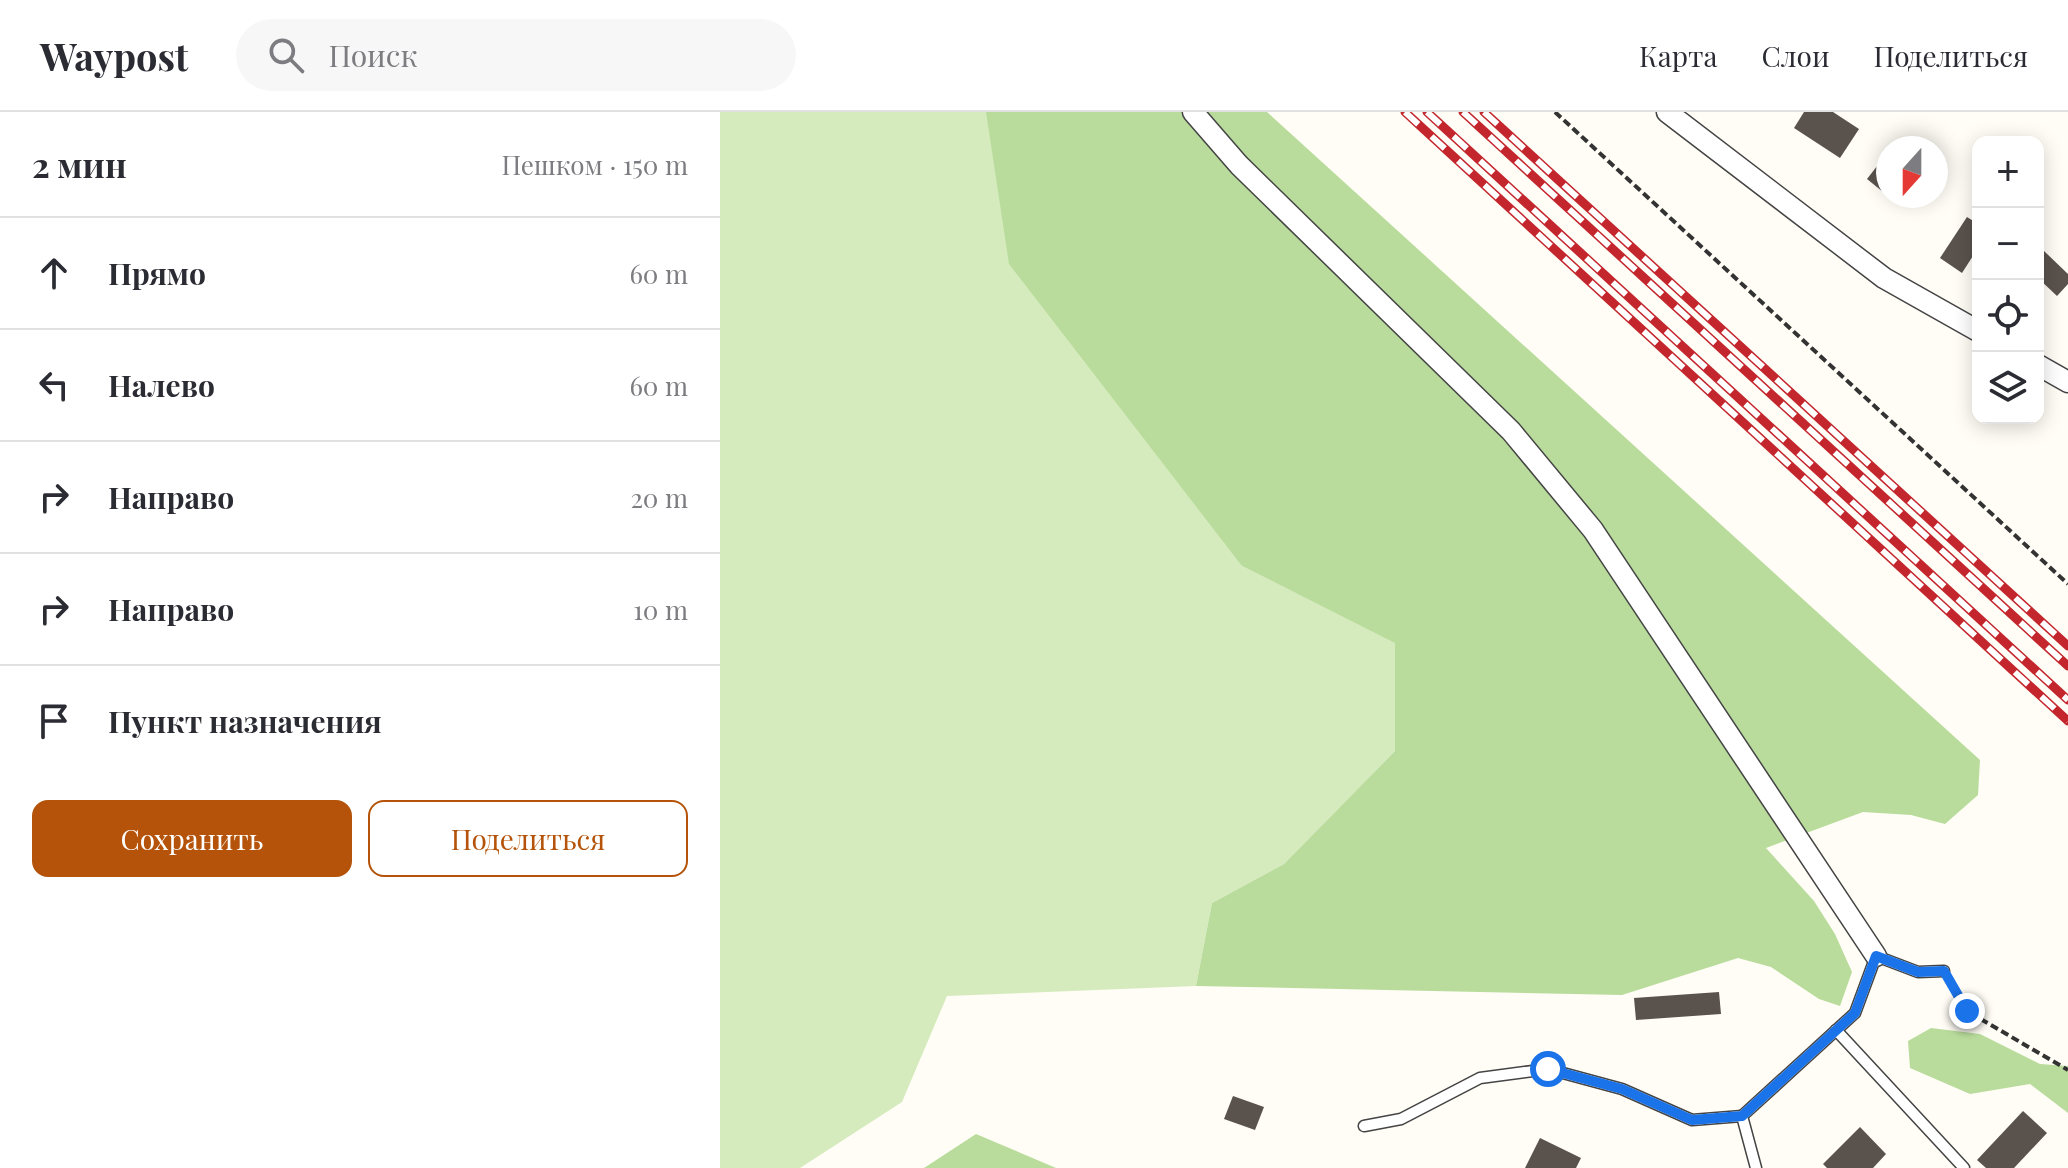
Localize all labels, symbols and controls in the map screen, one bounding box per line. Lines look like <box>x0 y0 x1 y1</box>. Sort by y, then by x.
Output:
search box <box>236 19 796 91</box>
text: Waypost <box>40 30 188 81</box>
icon: search <box>264 33 308 77</box>
text: Поиск <box>328 35 418 75</box>
text: Карта <box>1639 37 1718 74</box>
text: Слои <box>1762 37 1829 74</box>
text: Поделиться <box>1873 37 2028 74</box>
north arrow <box>1876 136 1948 208</box>
map controls <box>1972 136 2044 424</box>
button: + <box>1972 136 2044 208</box>
text: 2 мин <box>32 141 127 187</box>
text: Пешком · 150 m <box>501 147 688 182</box>
button: − <box>1972 208 2044 280</box>
icon: ahead <box>32 251 76 295</box>
text: Прямо <box>108 253 206 293</box>
text: 60 m <box>629 256 688 291</box>
button: locate <box>1972 280 2044 352</box>
button: layers <box>1972 352 2044 424</box>
icon: left <box>32 363 76 407</box>
text: Налево <box>108 365 215 405</box>
text: 60 m <box>629 368 688 403</box>
icon: right <box>32 475 76 519</box>
text: Направо <box>108 477 234 517</box>
text: 20 m <box>630 480 688 515</box>
icon: right <box>32 587 76 631</box>
text: Направо <box>108 589 234 629</box>
text: 10 m <box>633 592 688 627</box>
icon: arrive <box>32 699 76 743</box>
text: Пункт назначения <box>108 701 382 741</box>
button: Сохранить <box>32 800 352 877</box>
button: Поделиться <box>368 800 688 877</box>
route end <box>1949 993 1985 1029</box>
route start <box>1530 1051 1566 1087</box>

